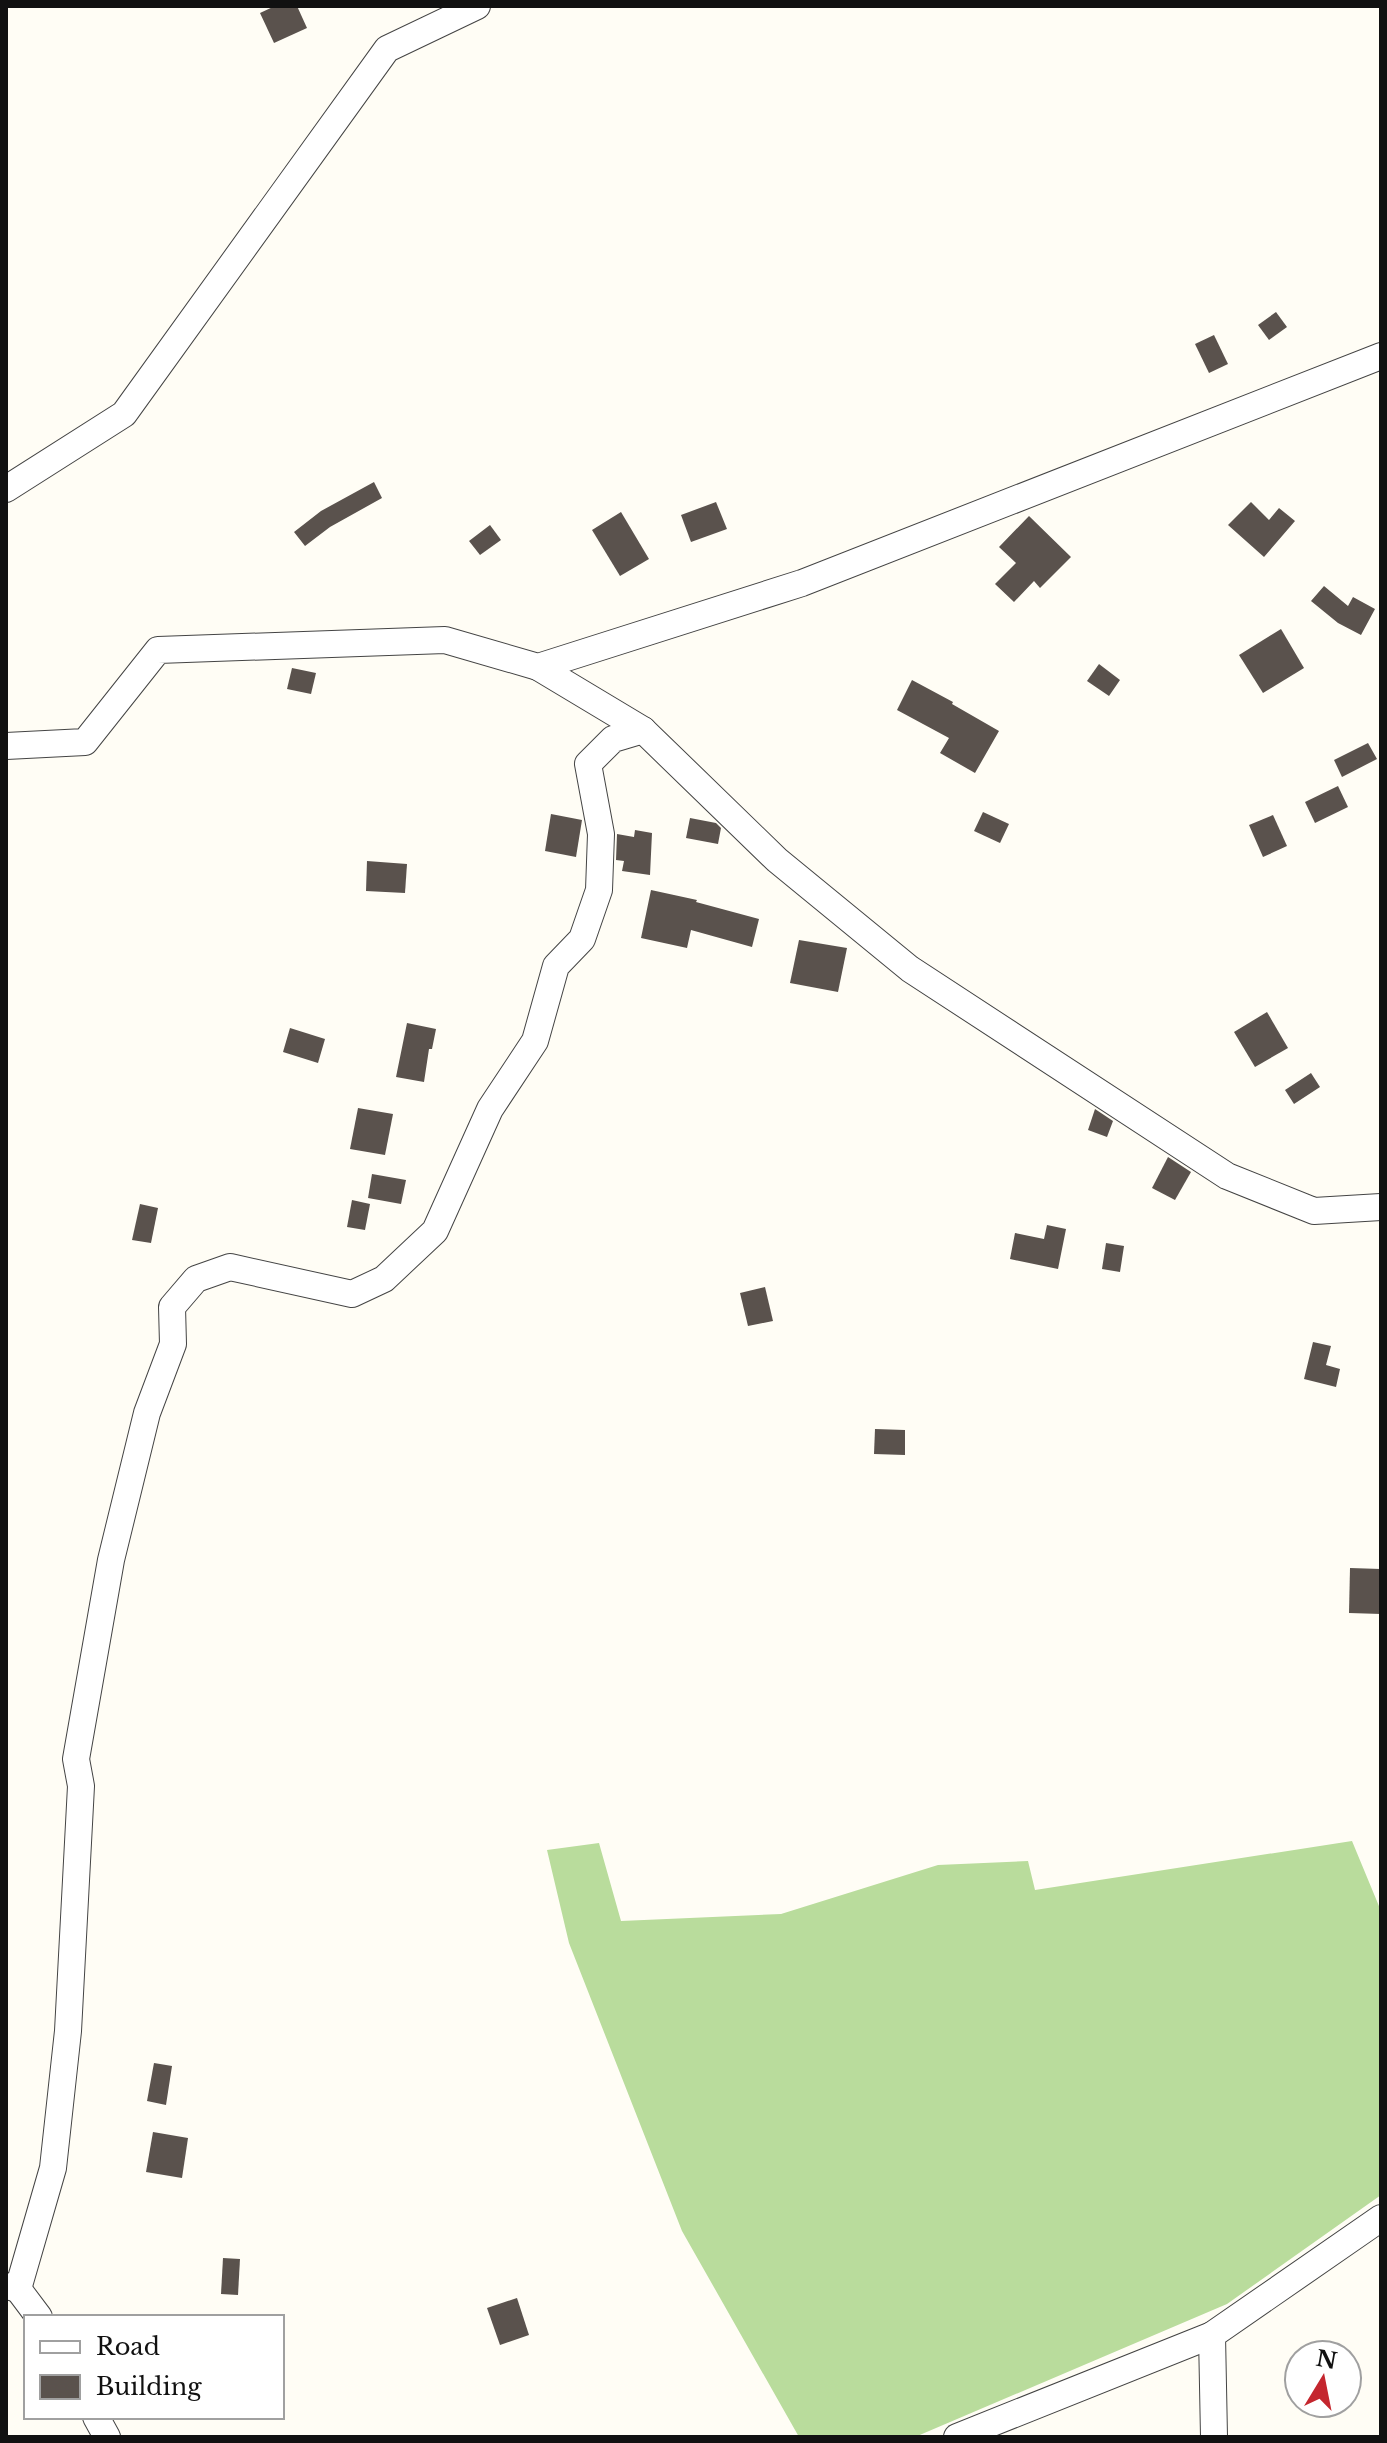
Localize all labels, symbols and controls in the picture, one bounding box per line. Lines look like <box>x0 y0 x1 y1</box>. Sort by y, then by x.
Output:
legend <box>24 2315 284 2419</box>
text: Road <box>96 2332 160 2361</box>
north arrow <box>1283 2339 1363 2419</box>
text: N <box>1314 2345 1339 2375</box>
text: Building <box>96 2372 202 2401</box>

